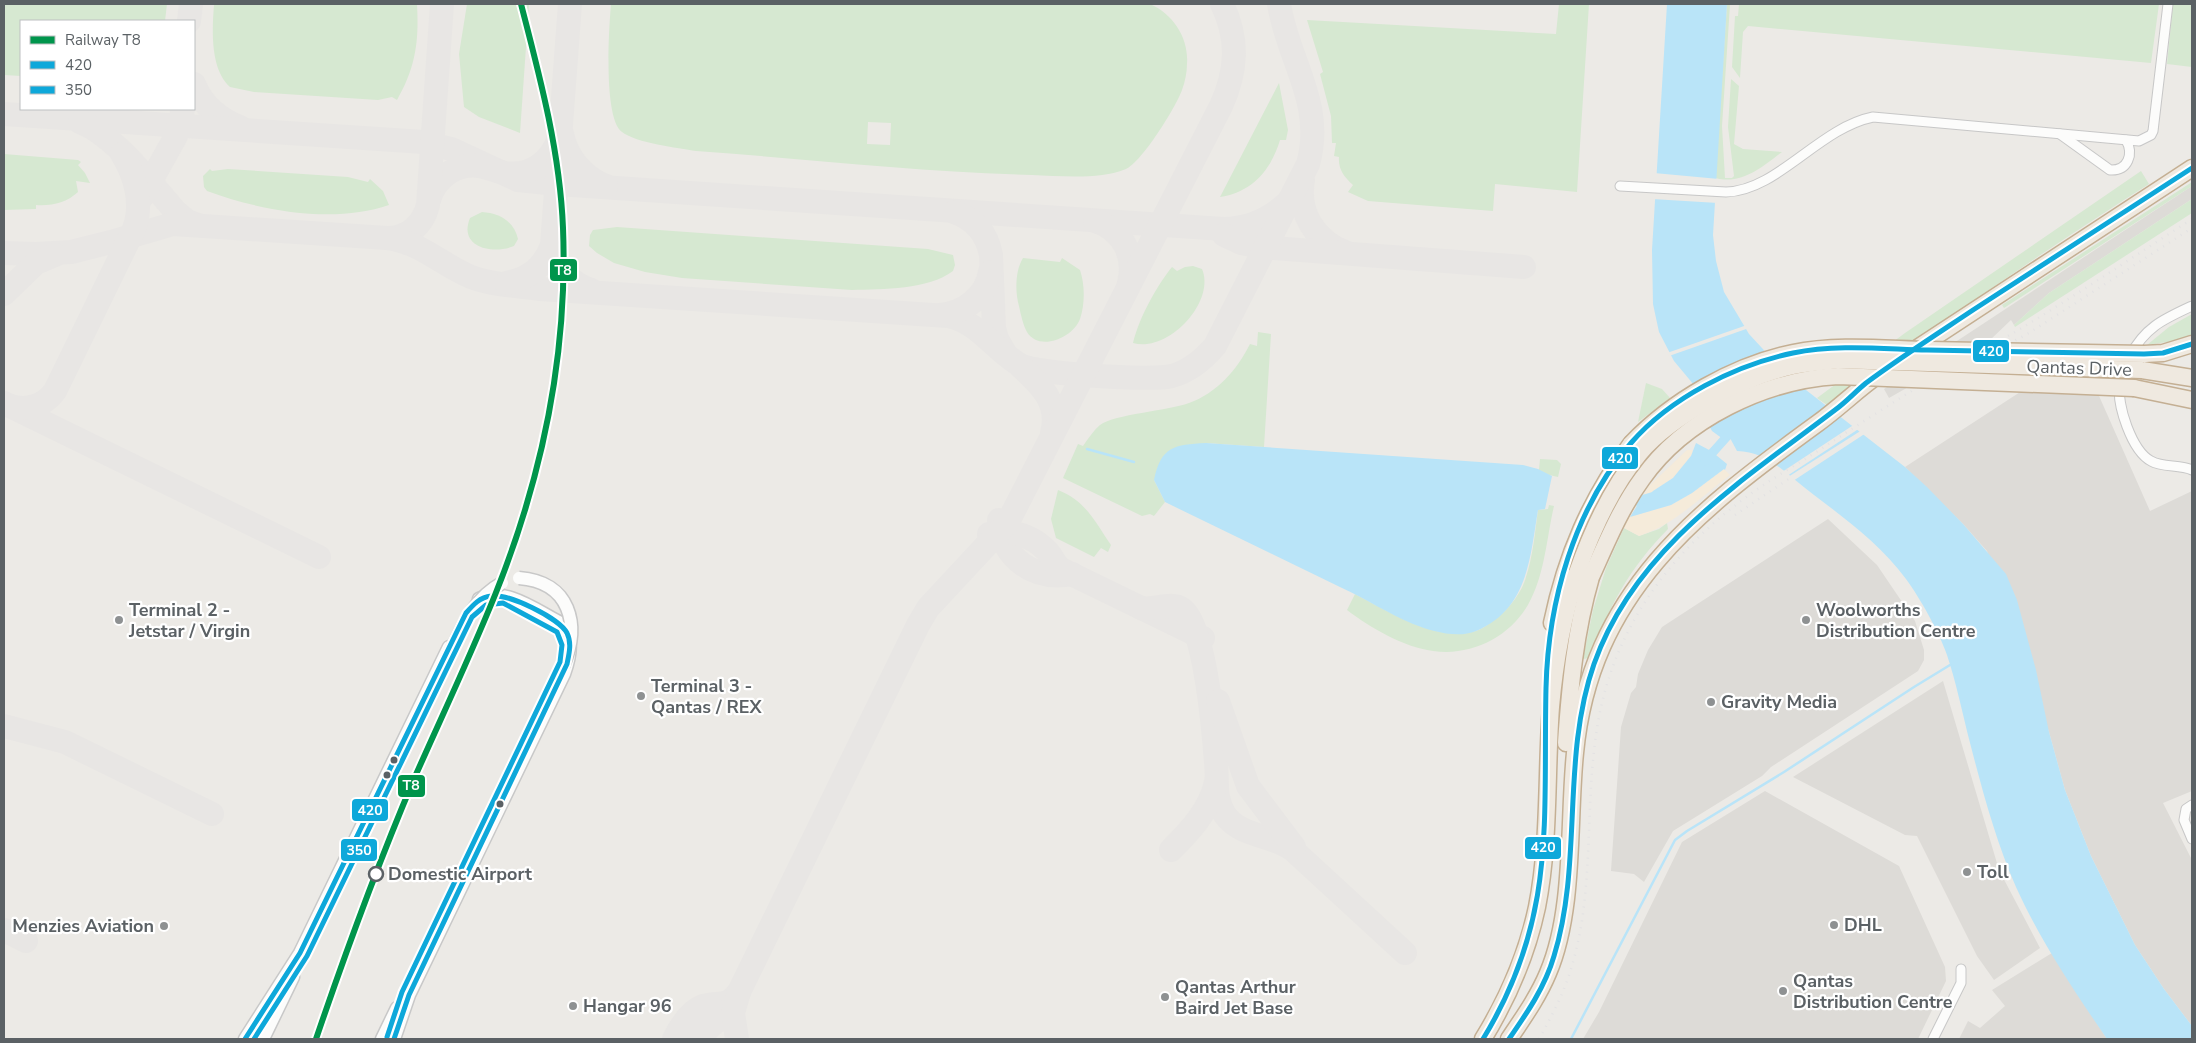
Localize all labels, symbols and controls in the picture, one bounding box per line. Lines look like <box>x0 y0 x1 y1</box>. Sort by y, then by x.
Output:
legend <box>20 20 195 110</box>
text: Railway T8 <box>65 30 141 50</box>
text: 420 <box>65 55 92 75</box>
text: 350 <box>65 80 92 100</box>
line badge: T8 <box>549 258 578 282</box>
text: T8 <box>554 261 572 280</box>
line badge: 420 <box>1972 339 2010 363</box>
text: 420 <box>1978 342 2004 361</box>
street label: Qantas Drive <box>2026 354 2132 382</box>
line badge: 420 <box>1601 446 1639 470</box>
text: 420 <box>1607 449 1633 468</box>
place label: Terminal 2 - Jetstar / Virgin <box>128 598 250 643</box>
place label: Woolworths Distribution Centre <box>1816 598 1976 643</box>
marker: Terminal 2 - Jetstar / Virgin <box>113 614 125 626</box>
marker: Woolworths Distribution Centre <box>1800 614 1812 626</box>
place label: Terminal 3 - Qantas / REX <box>651 674 762 719</box>
marker: Terminal 3 - Qantas / REX <box>635 690 647 702</box>
place label: Gravity Media <box>1721 690 1837 714</box>
marker: Gravity Media <box>1705 696 1717 708</box>
unlabelled marker <box>389 755 399 765</box>
unlabelled marker <box>382 770 392 780</box>
line badge: T8 <box>397 774 426 798</box>
text: T8 <box>402 776 420 795</box>
line badge: 420 <box>351 798 389 822</box>
unlabelled marker <box>495 799 505 809</box>
text: 420 <box>357 801 383 820</box>
line badge: 420 <box>1524 836 1562 860</box>
line badge: 350 <box>340 838 378 862</box>
text: 420 <box>1530 838 1556 857</box>
text: 350 <box>346 841 372 860</box>
place label: Toll <box>1977 860 2009 884</box>
place label: Domestic Airport <box>388 862 532 886</box>
marker: Domestic Airport <box>368 866 384 882</box>
marker: Toll <box>1961 866 1973 878</box>
place label: DHL <box>1844 913 1882 937</box>
place label: Menzies Aviation <box>12 914 154 938</box>
marker: DHL <box>1828 919 1840 931</box>
marker: Menzies Aviation <box>158 920 170 932</box>
place label: Qantas Distribution Centre <box>1793 969 1953 1014</box>
place label: Qantas Arthur Baird Jet Base <box>1175 975 1296 1020</box>
marker: Qantas Distribution Centre <box>1777 985 1789 997</box>
marker: Qantas Arthur Baird Jet Base <box>1159 991 1171 1003</box>
place label: Hangar 96 <box>583 994 672 1018</box>
marker: Hangar 96 <box>567 1000 579 1012</box>

